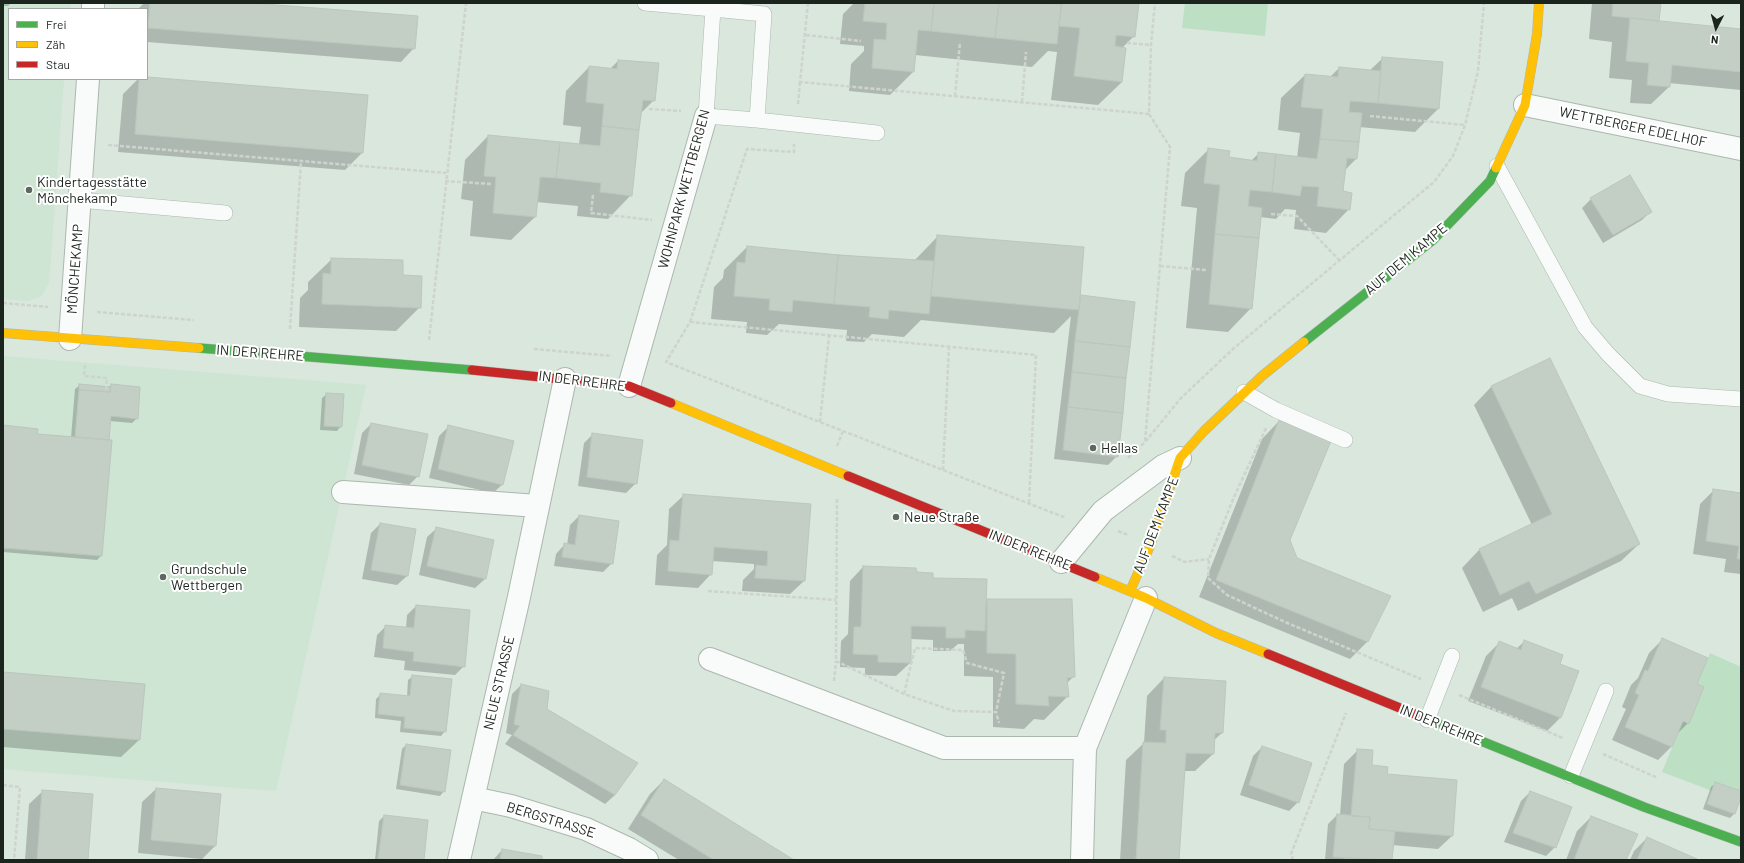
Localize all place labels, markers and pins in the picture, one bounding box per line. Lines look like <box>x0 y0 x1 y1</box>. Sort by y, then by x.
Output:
place label: Kindertagesstätte Mönchekamp <box>37 174 147 206</box>
marker: Kindertagesstätte Mönchekamp <box>24 185 34 195</box>
place label: Hellas <box>1101 440 1138 456</box>
marker: Hellas <box>1088 443 1098 453</box>
place label: Neue Straße <box>904 509 979 525</box>
marker: Neue Straße <box>891 512 901 522</box>
place label: Grundschule Wettbergen <box>171 561 247 594</box>
marker: Grundschule Wettbergen <box>158 572 168 582</box>

